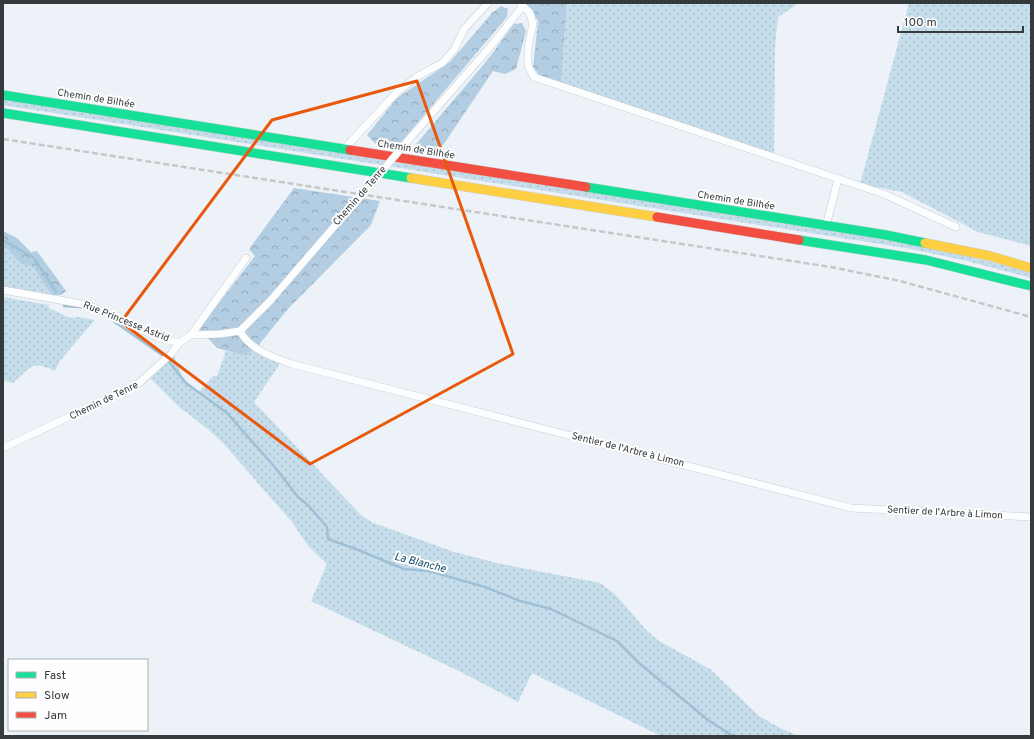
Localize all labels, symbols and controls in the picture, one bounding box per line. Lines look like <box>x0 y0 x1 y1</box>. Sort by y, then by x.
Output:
scale bar <box>898 8 1023 34</box>
text: 100 m <box>904 15 937 31</box>
street label: Chemin de Bilhée <box>56 86 136 112</box>
street label: Chemin de Bilhée <box>376 137 456 163</box>
street label: Chemin de Tenre <box>331 163 389 229</box>
street label: Chemin de Bilhée <box>696 188 776 214</box>
street label: Rue Princesse Astrid <box>81 299 171 345</box>
street label: Chemin de Tenre <box>68 379 140 423</box>
street label: Sentier de l'Arbre à Limon <box>570 430 686 470</box>
street label: Sentier de l'Arbre à Limon <box>887 503 1003 523</box>
water label: La Blanche <box>393 550 447 576</box>
legend <box>8 659 148 731</box>
text: Fast <box>44 668 66 684</box>
text: Slow <box>44 688 70 704</box>
text: Jam <box>44 708 67 724</box>

